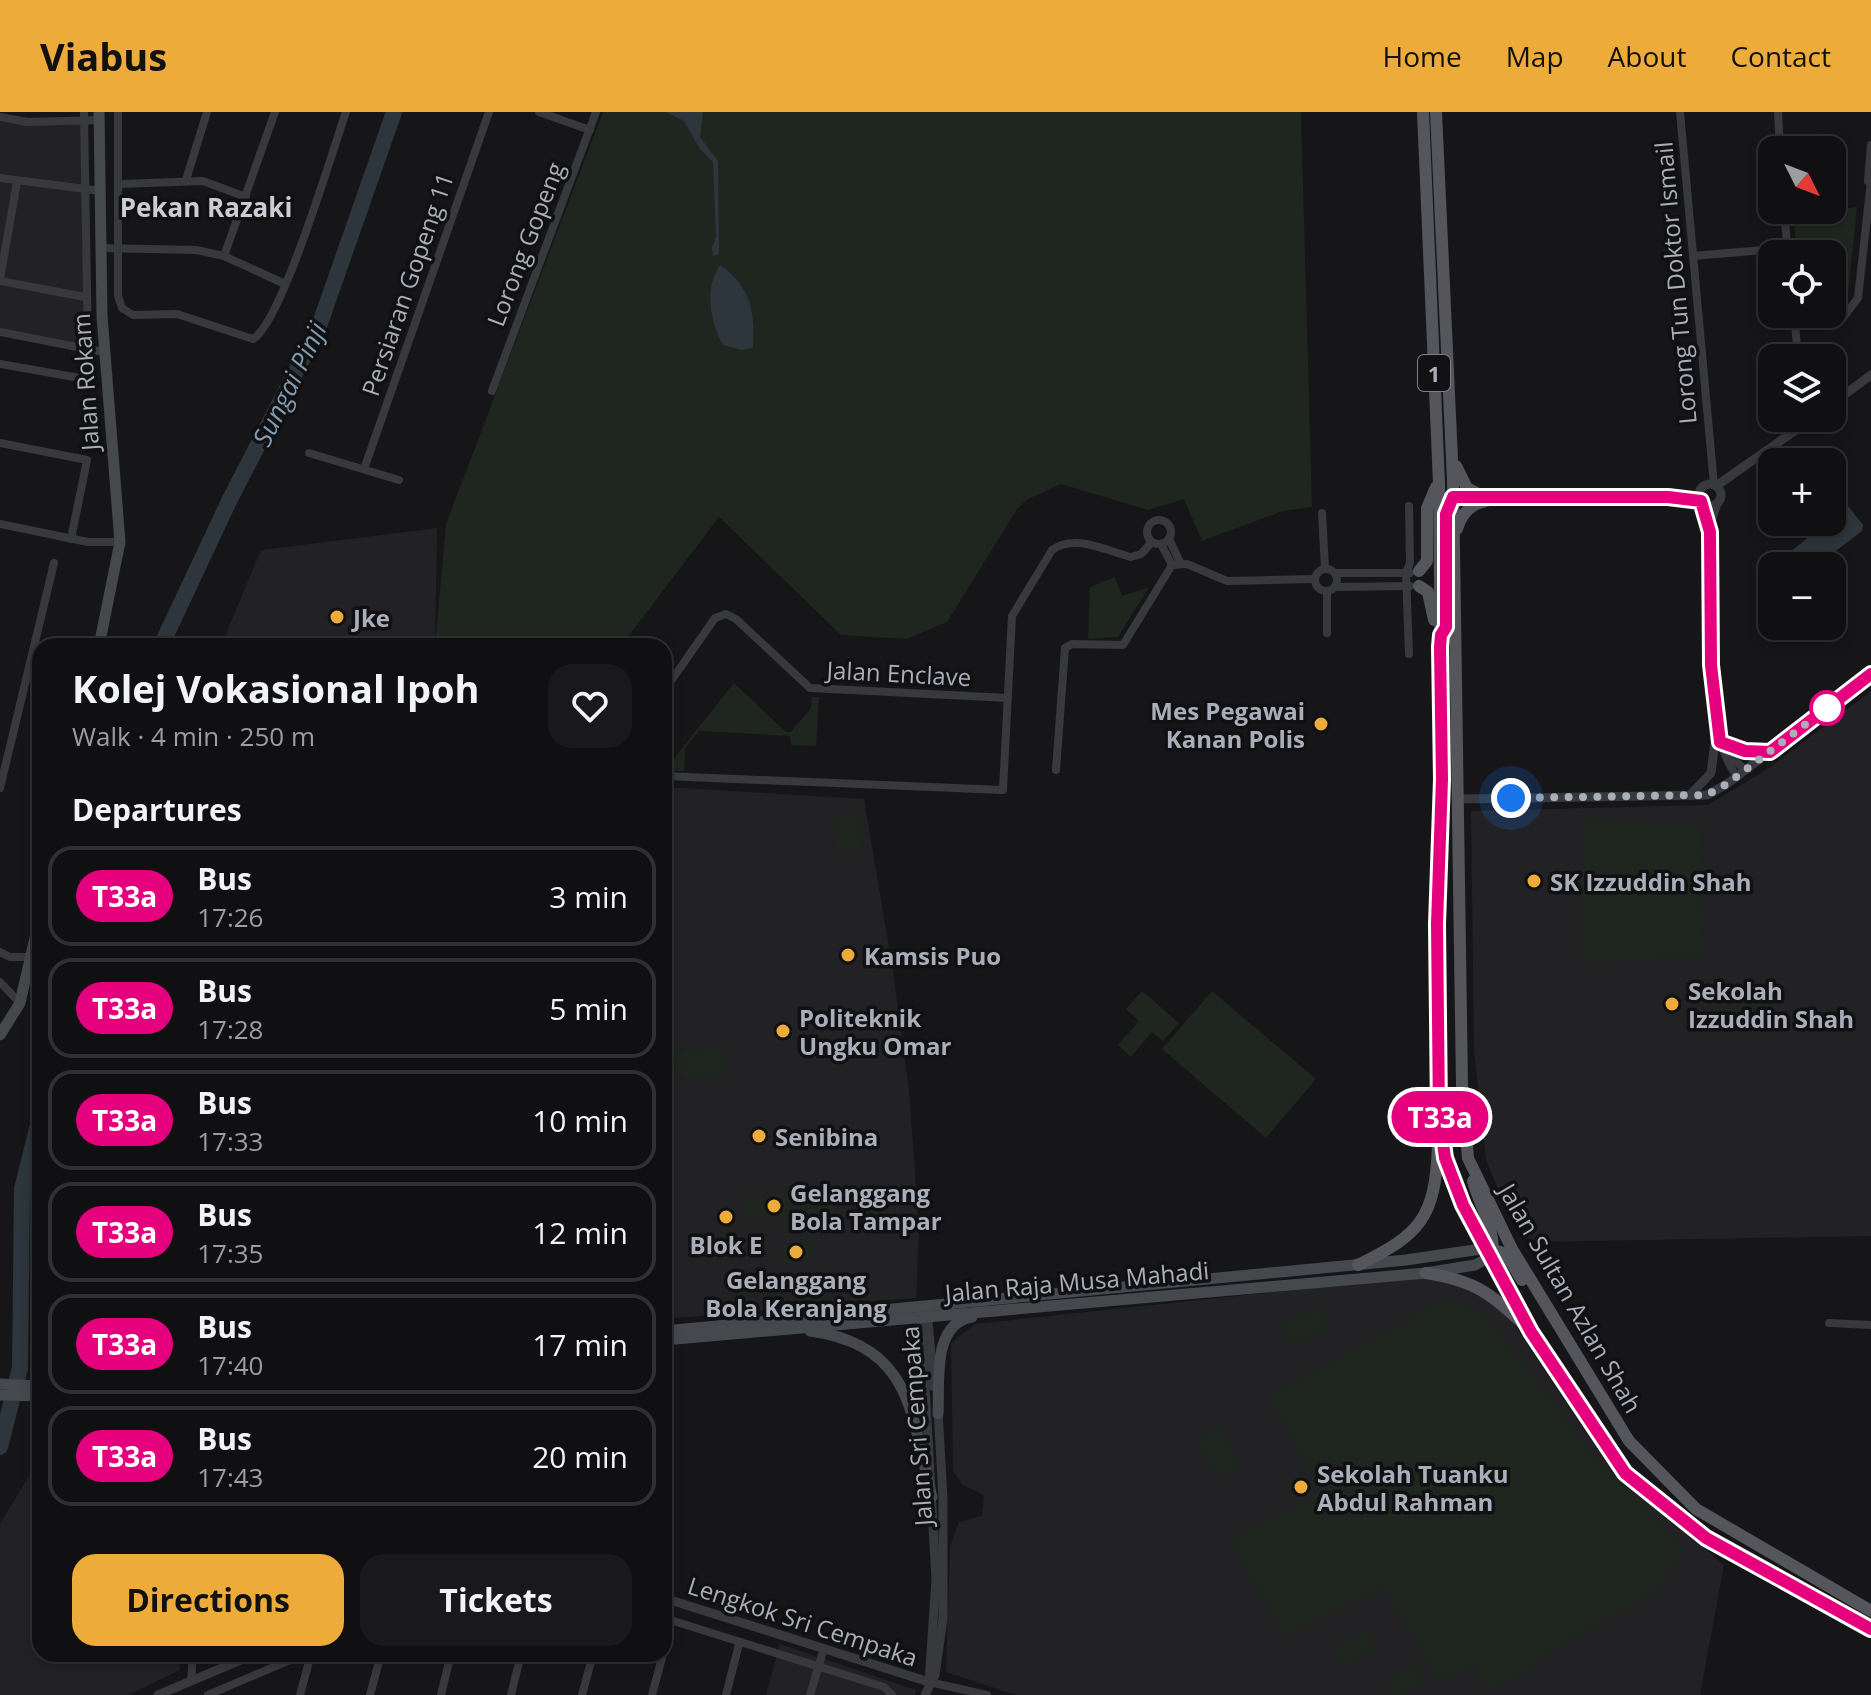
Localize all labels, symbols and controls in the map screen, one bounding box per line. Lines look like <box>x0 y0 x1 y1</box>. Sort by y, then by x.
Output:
text: Viabus <box>40 30 167 82</box>
text: Home <box>1383 37 1462 75</box>
text: Map <box>1506 37 1564 75</box>
text: About <box>1608 37 1686 75</box>
text: Contact <box>1730 37 1831 75</box>
north arrow <box>1758 136 1846 224</box>
map controls <box>1758 136 1846 640</box>
street label: Lorong Tun Doktor Ismail <box>1646 140 1704 426</box>
street label: Lorong Gopeng <box>479 157 571 331</box>
street label: Persiaran Gopeng 11 <box>353 168 461 400</box>
district label: Pekan Razaki <box>120 189 292 225</box>
button: locate <box>1758 240 1846 328</box>
street label: Jalan Rokam <box>64 312 106 454</box>
water label: Sungai Pinji <box>243 316 335 452</box>
button: layers <box>1758 344 1846 432</box>
road number: 1 <box>1418 355 1450 391</box>
button: + <box>1758 448 1846 536</box>
button: − <box>1758 552 1846 640</box>
place label: Jke <box>351 601 390 634</box>
marker: Jke <box>328 608 346 626</box>
street label: Jalan Enclave <box>824 653 972 693</box>
text: Kolej Vokasional Ipoh <box>72 662 480 714</box>
button: heart <box>548 664 632 748</box>
unlabelled marker <box>1810 691 1844 725</box>
place label: Mes Pegawai Kanan Polis <box>1150 694 1305 755</box>
marker: Mes Pegawai Kanan Polis <box>1312 715 1330 733</box>
text: Walk · 4 min · 250 m <box>72 718 315 754</box>
your location <box>1491 778 1531 818</box>
text: Departures <box>72 789 242 830</box>
text: Bus <box>197 858 252 899</box>
place label: SK Izzuddin Shah <box>1550 865 1752 898</box>
marker: SK Izzuddin Shah <box>1525 872 1543 890</box>
text: 3 min <box>549 876 628 917</box>
text: T33a <box>92 877 157 915</box>
text: 17:26 <box>197 899 263 935</box>
place label: Kamsis Puo <box>864 939 1001 972</box>
marker: Kamsis Puo <box>839 946 857 964</box>
text: Bus <box>197 970 252 1011</box>
place label: Sekolah Izzuddin Shah <box>1688 974 1854 1035</box>
text: 5 min <box>549 988 628 1029</box>
text: T33a <box>92 989 157 1027</box>
marker: Sekolah Izzuddin Shah <box>1663 995 1681 1013</box>
place label: Politeknik Ungku Omar <box>799 1001 952 1062</box>
text: 17:28 <box>197 1011 263 1047</box>
marker: Politeknik Ungku Omar <box>774 1022 792 1040</box>
text: Bus <box>197 1082 252 1123</box>
line badge: T33a <box>1384 1091 1496 1143</box>
text: T33a <box>1407 1098 1473 1136</box>
text: 10 min <box>532 1100 628 1141</box>
text: T33a <box>92 1101 157 1139</box>
place label: Senibina <box>775 1120 878 1153</box>
text: 17:33 <box>197 1123 263 1159</box>
marker: Senibina <box>750 1127 768 1145</box>
place label: Gelanggang Bola Tampar <box>790 1176 942 1237</box>
street label: Jalan Sultan Azlan Shah <box>1491 1176 1650 1419</box>
text: Bus <box>197 1194 252 1235</box>
marker: Gelanggang Bola Tampar <box>765 1197 783 1215</box>
marker: Blok E <box>717 1208 735 1226</box>
text: 12 min <box>532 1212 628 1253</box>
text: T33a <box>92 1213 157 1251</box>
place label: Blok E <box>690 1228 762 1261</box>
text: 17:35 <box>197 1235 263 1271</box>
marker: Gelanggang Bola Keranjang <box>787 1243 805 1261</box>
street label: Jalan Raja Musa Mahadi <box>942 1253 1210 1309</box>
place label: Gelanggang Bola Keranjang <box>705 1263 887 1324</box>
text: Bus <box>197 1306 252 1347</box>
text: 17 min <box>532 1324 628 1365</box>
text: T33a <box>92 1325 157 1363</box>
street label: Jalan Sri Cempaka <box>893 1325 940 1529</box>
text: 17:40 <box>197 1347 263 1383</box>
text: Bus <box>197 1418 252 1459</box>
text: 20 min <box>532 1436 628 1477</box>
text: T33a <box>92 1437 157 1475</box>
place label: Sekolah Tuanku Abdul Rahman <box>1317 1457 1509 1518</box>
text: 17:43 <box>197 1459 263 1495</box>
marker: Sekolah Tuanku Abdul Rahman <box>1292 1478 1310 1496</box>
button: Directions <box>72 1554 344 1646</box>
button: Tickets <box>360 1554 632 1646</box>
street label: Lengkok Sri Cempaka <box>684 1568 922 1674</box>

